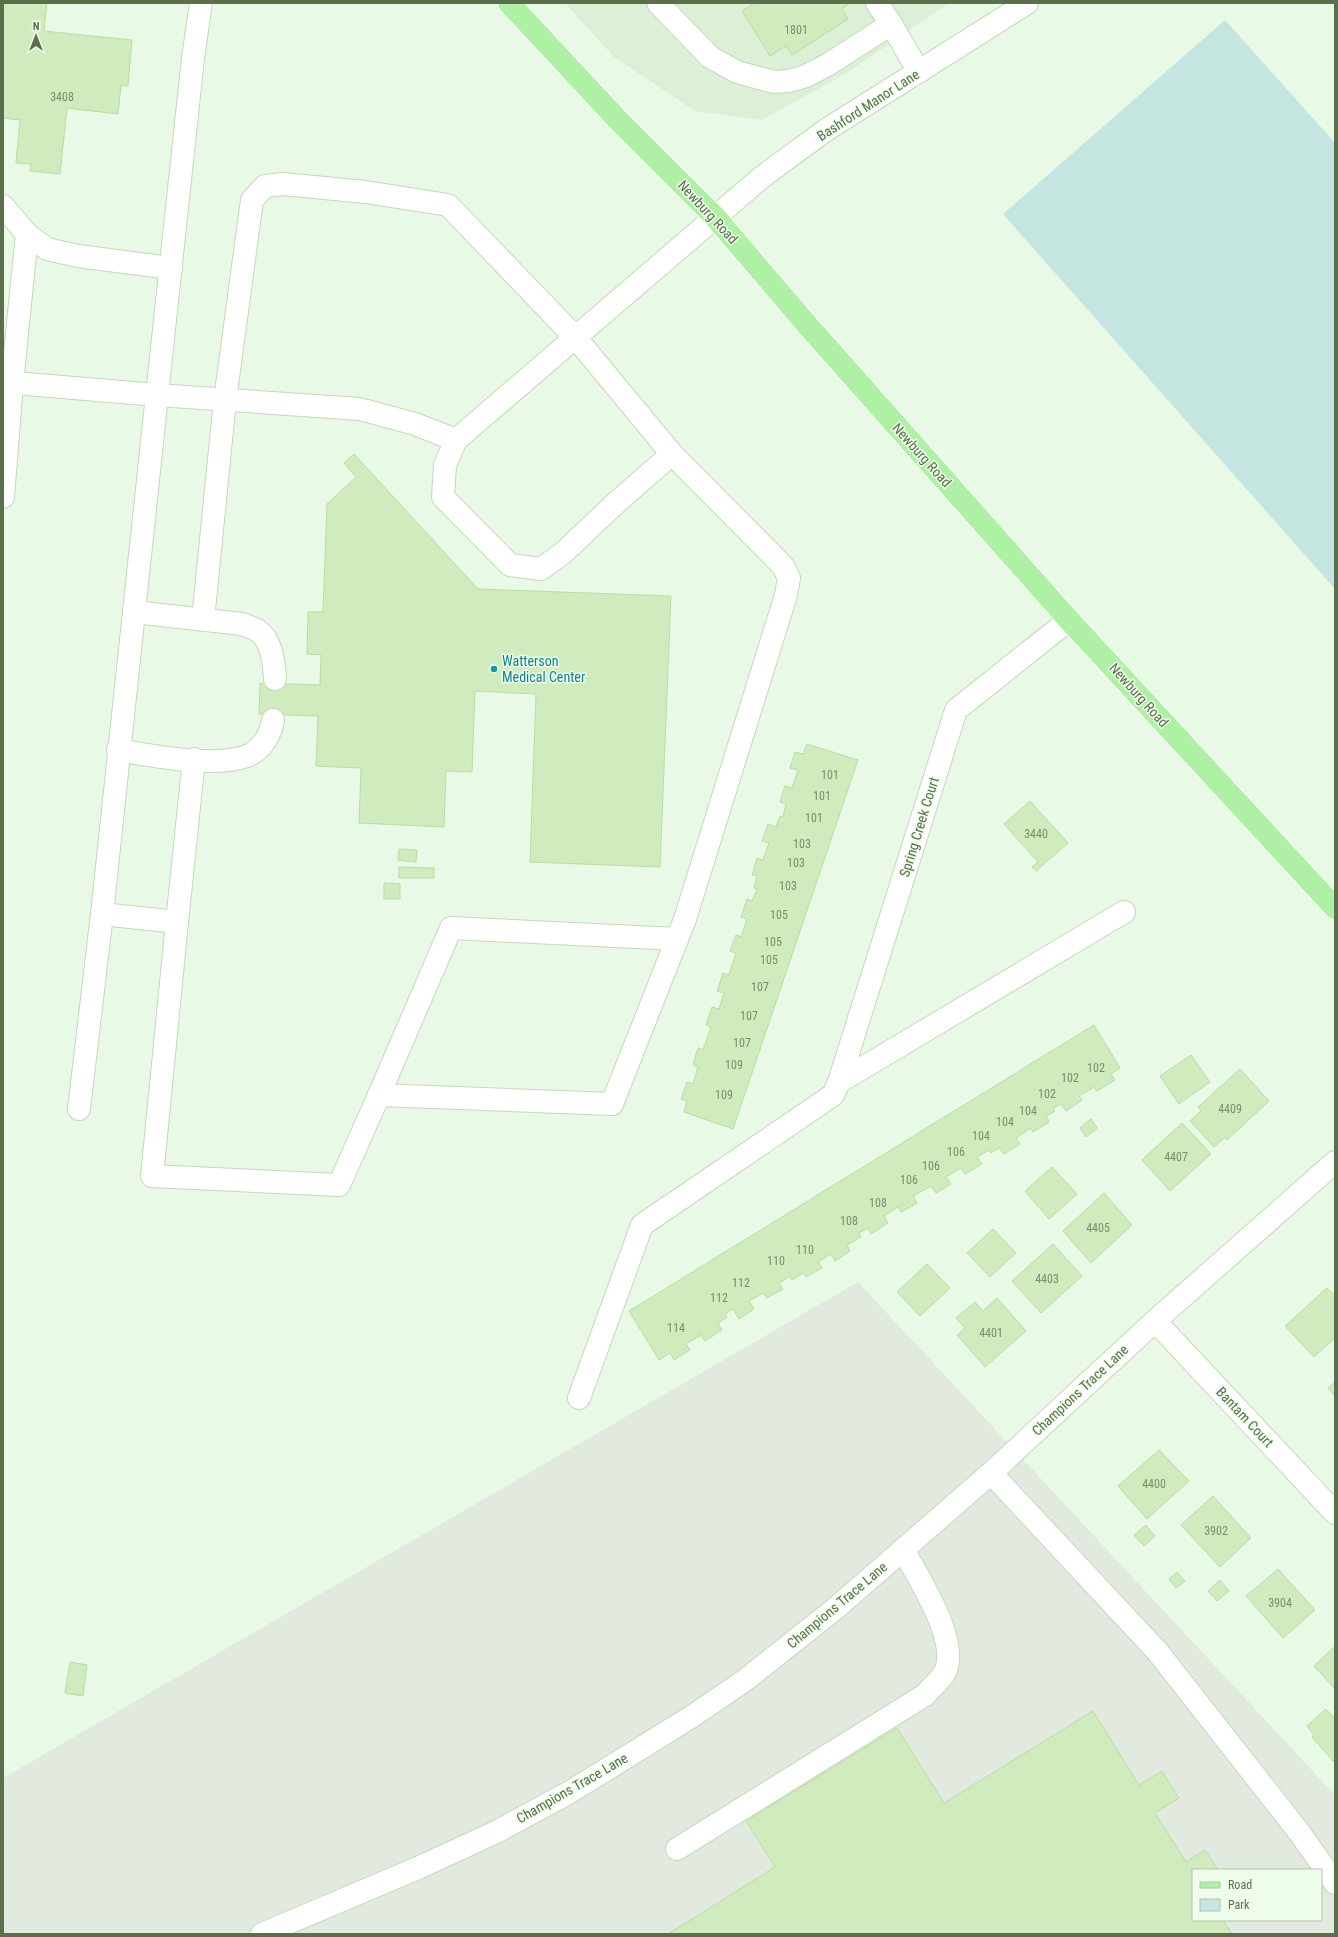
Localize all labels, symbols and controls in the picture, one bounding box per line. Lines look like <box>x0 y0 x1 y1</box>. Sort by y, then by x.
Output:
north arrow <box>16 16 56 56</box>
text: N <box>33 20 40 33</box>
house number: 1801 <box>784 23 808 37</box>
street label: Bashford Manor Lane <box>814 66 922 144</box>
house number: 3408 <box>50 90 74 104</box>
street label: Newburg Road <box>675 177 741 247</box>
street label: Newburg Road <box>889 420 955 490</box>
place label: Watterson Medical Center <box>502 653 585 685</box>
street label: Newburg Road <box>1106 660 1172 730</box>
marker: Watterson Medical Center <box>489 664 499 674</box>
house number: 101 <box>821 768 839 782</box>
street label: Spring Creek Court <box>896 775 942 879</box>
house number: 101 <box>813 789 831 803</box>
house number: 101 <box>805 811 823 825</box>
house number: 3440 <box>1024 827 1048 841</box>
house number: 103 <box>793 837 811 851</box>
house number: 103 <box>787 856 805 870</box>
house number: 103 <box>779 879 797 893</box>
house number: 105 <box>770 908 788 922</box>
house number: 105 <box>764 935 782 949</box>
house number: 105 <box>760 953 778 967</box>
house number: 107 <box>751 980 769 994</box>
house number: 107 <box>740 1009 758 1023</box>
house number: 107 <box>733 1036 751 1050</box>
house number: 109 <box>725 1058 743 1072</box>
house number: 102 <box>1087 1061 1105 1075</box>
house number: 102 <box>1061 1071 1079 1085</box>
house number: 102 <box>1038 1087 1056 1101</box>
house number: 109 <box>715 1088 733 1102</box>
house number: 4409 <box>1218 1102 1242 1116</box>
house number: 104 <box>1019 1104 1037 1118</box>
house number: 104 <box>996 1115 1014 1129</box>
house number: 104 <box>972 1129 990 1143</box>
house number: 106 <box>947 1145 965 1159</box>
house number: 4407 <box>1164 1150 1188 1164</box>
house number: 106 <box>922 1159 940 1173</box>
house number: 106 <box>900 1173 918 1187</box>
house number: 108 <box>869 1196 887 1210</box>
house number: 108 <box>840 1214 858 1228</box>
house number: 4405 <box>1086 1221 1110 1235</box>
house number: 110 <box>796 1243 814 1257</box>
house number: 110 <box>767 1254 785 1268</box>
house number: 4403 <box>1035 1272 1059 1286</box>
house number: 112 <box>732 1276 750 1290</box>
house number: 112 <box>710 1291 728 1305</box>
house number: 114 <box>667 1321 685 1335</box>
house number: 4401 <box>979 1326 1003 1340</box>
street label: Champions Trace Lane <box>1029 1341 1132 1439</box>
street label: Bantam Court <box>1213 1384 1277 1450</box>
house number: 4400 <box>1142 1477 1166 1491</box>
house number: 3902 <box>1204 1524 1228 1538</box>
street label: Champions Trace Lane <box>784 1558 891 1652</box>
house number: 3904 <box>1268 1596 1292 1610</box>
street label: Champions Trace Lane <box>514 1749 631 1826</box>
legend <box>1192 1869 1322 1921</box>
text: Road <box>1228 1878 1252 1892</box>
text: Park <box>1228 1898 1250 1912</box>

